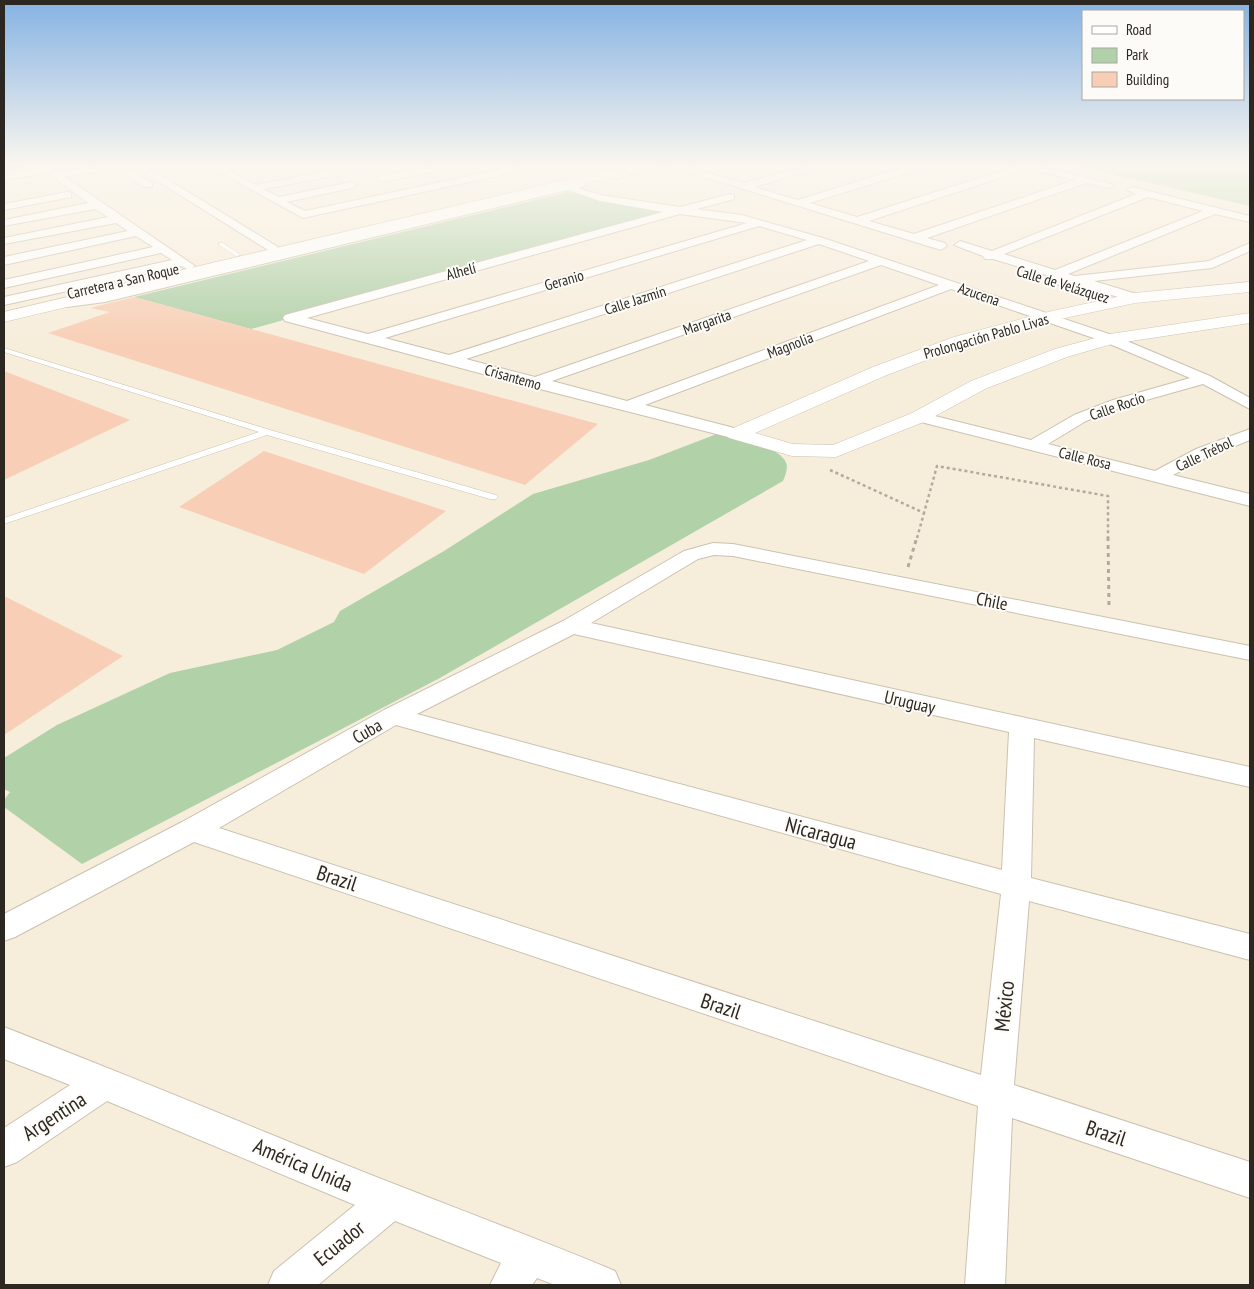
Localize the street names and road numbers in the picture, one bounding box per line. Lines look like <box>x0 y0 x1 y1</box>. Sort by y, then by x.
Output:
street label: Alhelí <box>444 258 479 284</box>
street label: Carretera a San Roque <box>65 259 181 303</box>
street label: Calle de Velázquez <box>1014 261 1112 307</box>
street label: Geranio <box>542 265 586 295</box>
street label: Azucena <box>956 278 1002 310</box>
street label: Calle Jazmín <box>602 281 668 319</box>
street label: Margarita <box>680 305 734 339</box>
street label: Prolongación Pablo Livas <box>921 309 1051 363</box>
street label: Magnolia <box>764 328 816 362</box>
street label: Crisantemo <box>482 360 544 394</box>
street label: Calle Rocío <box>1087 388 1147 424</box>
street label: Calle Trébol <box>1172 432 1236 475</box>
street label: Calle Rosa <box>1057 442 1113 474</box>
street label: Chile <box>974 587 1010 615</box>
street label: Uruguay <box>882 685 938 719</box>
street label: Cuba <box>348 713 386 749</box>
street label: Nicaragua <box>782 811 860 855</box>
street label: Brazil <box>313 859 361 897</box>
street label: México <box>988 979 1020 1033</box>
street label: Brazil <box>697 987 745 1025</box>
street label: Argentina <box>17 1085 91 1147</box>
street label: Brazil <box>1082 1114 1130 1152</box>
street label: América Unida <box>249 1132 357 1198</box>
street label: Ecuador <box>308 1214 370 1272</box>

